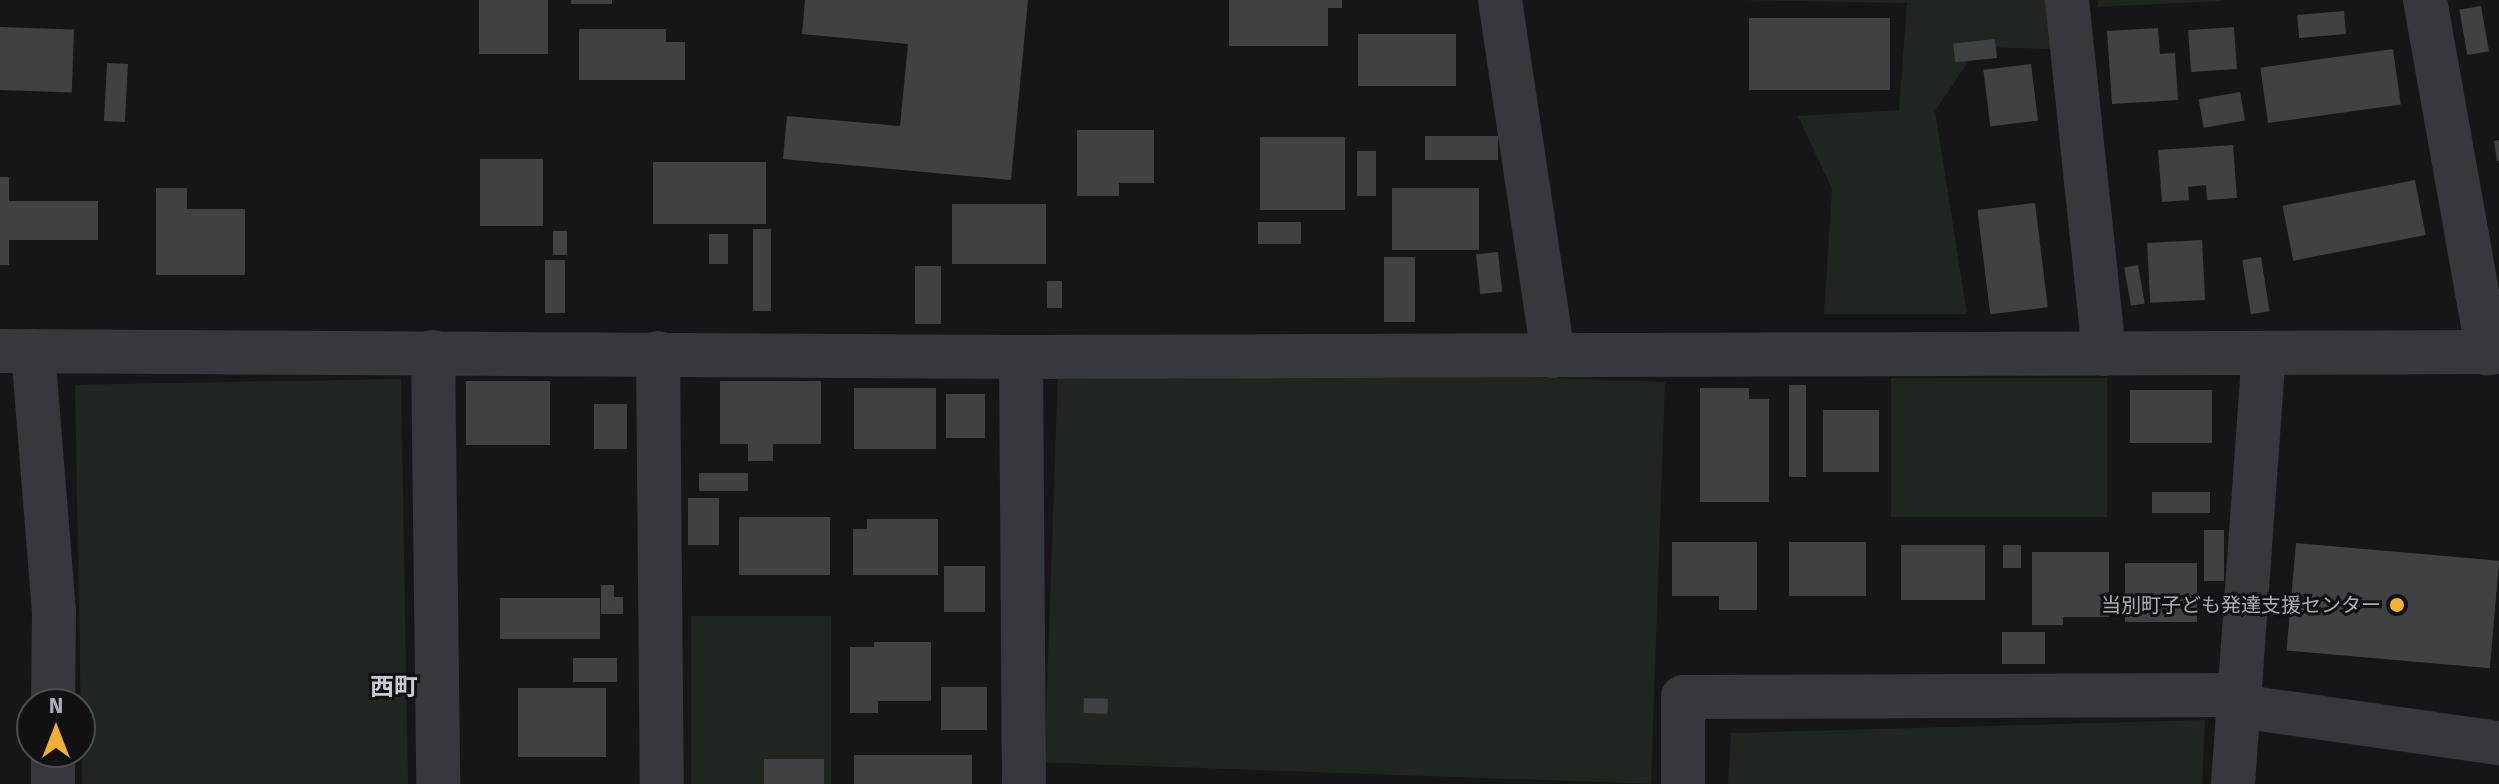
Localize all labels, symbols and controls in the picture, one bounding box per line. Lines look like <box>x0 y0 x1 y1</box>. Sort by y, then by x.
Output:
place label: 当別町子ども発達支援センター <box>2101 593 2381 617</box>
marker: 当別町子ども発達支援センター <box>2388 596 2406 614</box>
district label: 西町 <box>370 674 418 702</box>
north arrow <box>16 688 96 768</box>
text: N <box>49 692 63 719</box>

